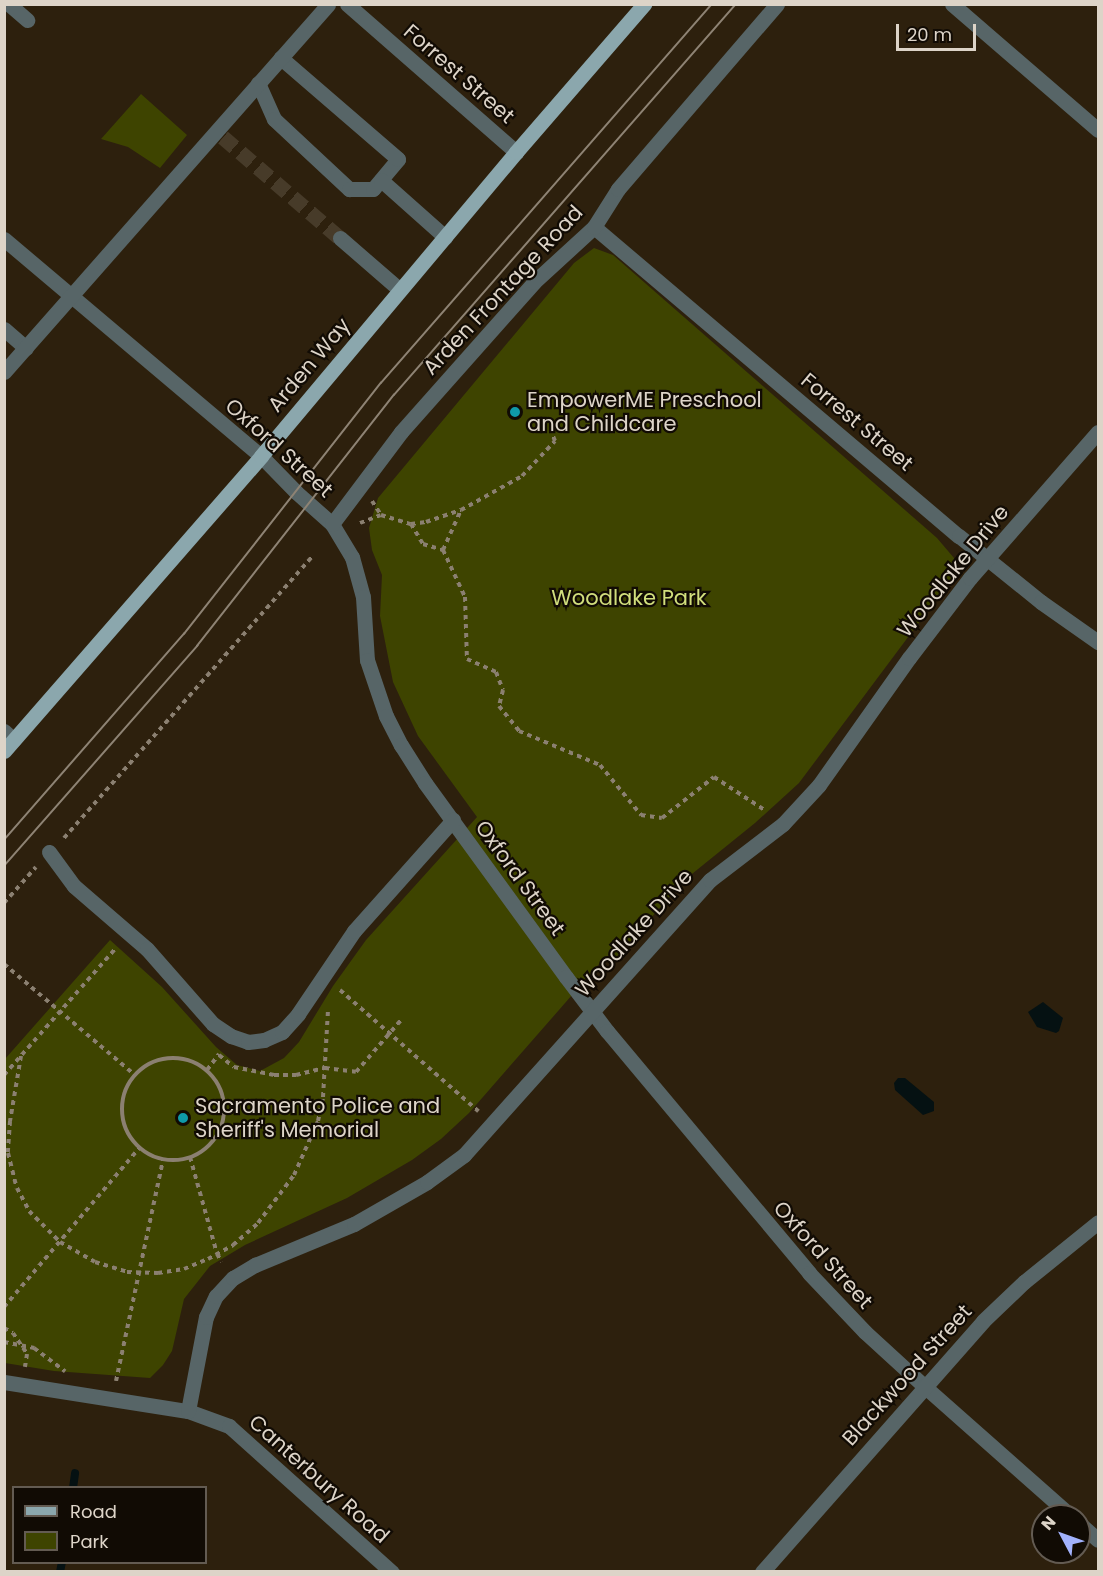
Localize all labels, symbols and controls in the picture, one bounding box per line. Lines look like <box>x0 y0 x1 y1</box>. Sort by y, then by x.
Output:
scale bar <box>899 12 978 50</box>
street label: Forrest Street <box>399 19 519 129</box>
text: 20 m <box>907 22 952 47</box>
street label: Arden Frontage Road <box>418 200 588 380</box>
street label: Arden Way <box>262 313 356 417</box>
street label: Forrest Street <box>796 368 918 476</box>
place label: EmpowerME Preschool and Childcare <box>527 387 762 437</box>
street label: Oxford Street <box>220 393 338 503</box>
marker: EmpowerME Preschool and Childcare <box>508 405 522 419</box>
street label: Woodlake Drive <box>892 500 1014 642</box>
park label: Woodlake Park <box>551 585 707 611</box>
street label: Oxford Street <box>470 816 570 940</box>
street label: Woodlake Drive <box>570 864 698 1002</box>
place label: Sacramento Police and Sheriff's Memorial <box>195 1093 440 1143</box>
marker: Sacramento Police and Sheriff's Memorial <box>176 1111 190 1125</box>
street label: Oxford Street <box>768 1196 878 1314</box>
street label: Blackwood Street <box>837 1299 977 1451</box>
street label: Canterbury Road <box>244 1409 394 1549</box>
legend <box>12 1486 207 1564</box>
text: Road <box>70 1499 117 1524</box>
north arrow <box>1031 1504 1091 1564</box>
text: N <box>1036 1511 1061 1535</box>
text: Park <box>70 1529 109 1554</box>

